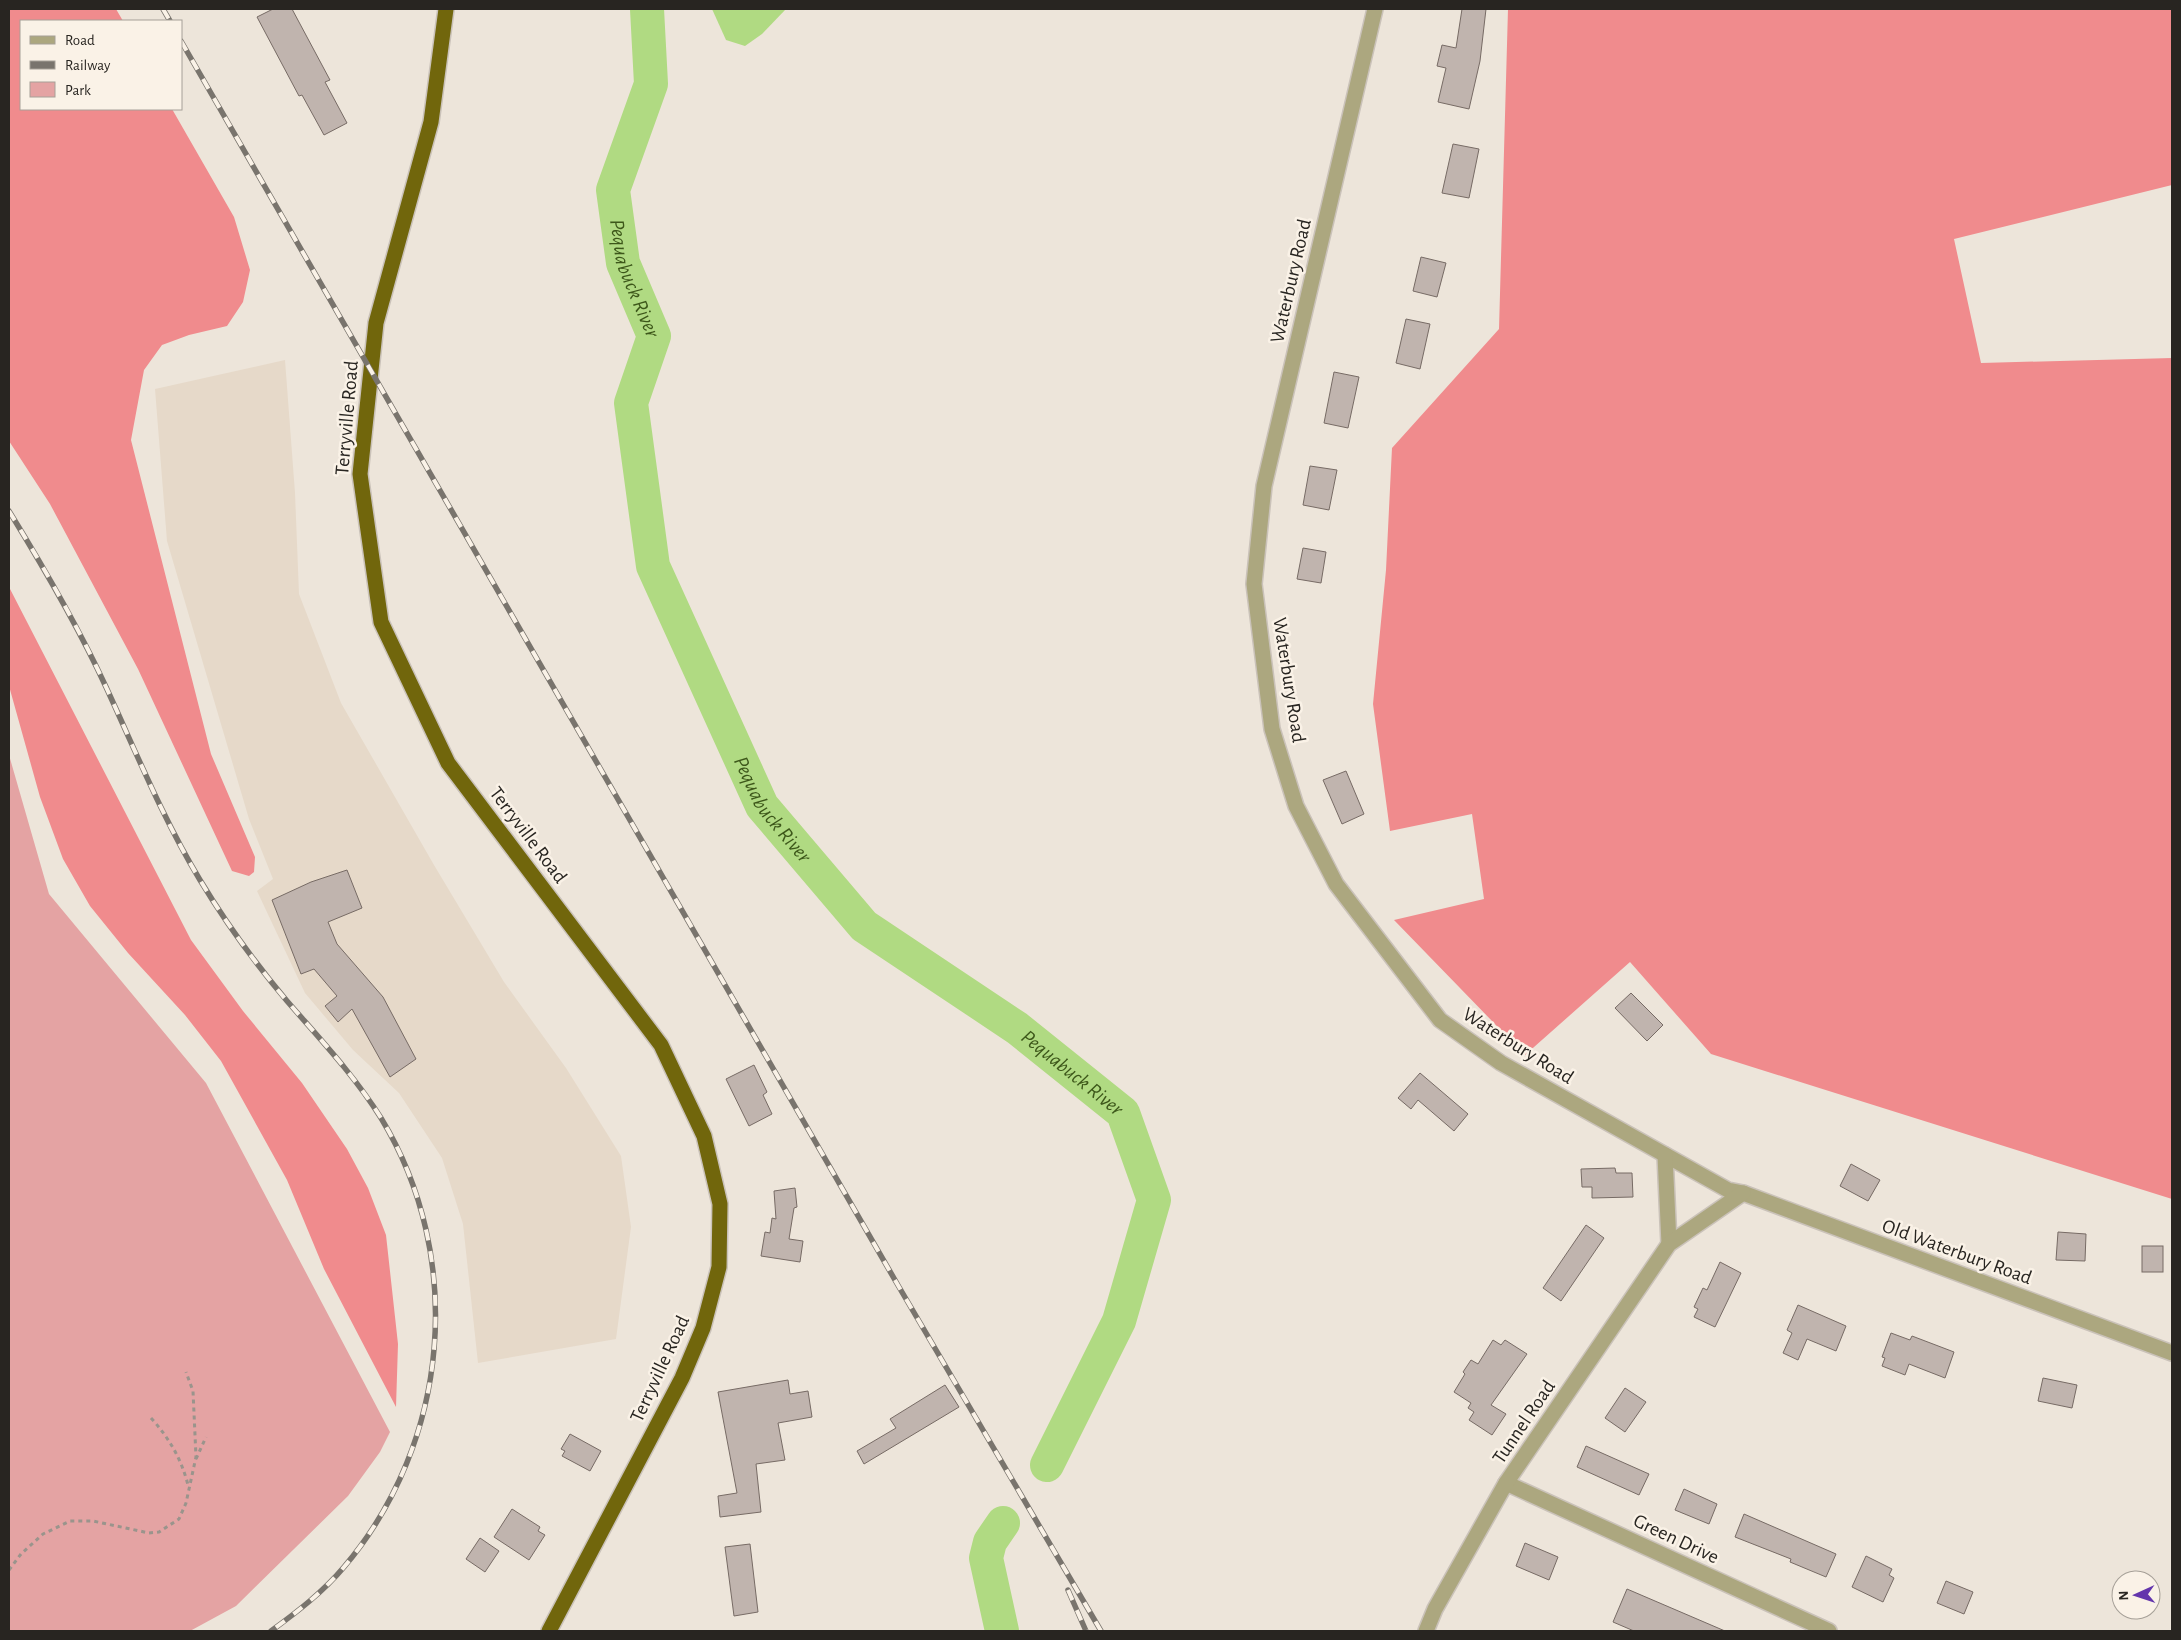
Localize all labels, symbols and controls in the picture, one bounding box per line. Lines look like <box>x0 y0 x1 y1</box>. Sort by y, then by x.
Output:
legend <box>20 20 182 110</box>
text: Road <box>65 33 95 48</box>
text: Railway <box>65 58 111 73</box>
text: Park <box>65 83 91 98</box>
street label: Waterbury Road <box>1267 217 1315 345</box>
water label: Pequabuck River <box>607 218 664 341</box>
street label: Terryville Road <box>332 360 362 476</box>
street label: Waterbury Road <box>1269 616 1309 744</box>
water label: Pequabuck River <box>730 753 816 867</box>
street label: Terryville Road <box>485 783 571 887</box>
street label: Waterbury Road <box>1459 1004 1577 1088</box>
water label: Pequabuck River <box>1018 1026 1128 1120</box>
street label: Old Waterbury Road <box>1879 1216 2035 1288</box>
street label: Terryville Road <box>627 1313 693 1425</box>
street label: Tunnel Road <box>1489 1377 1559 1467</box>
street label: Green Drive <box>1630 1511 1722 1567</box>
north arrow <box>2111 1570 2161 1620</box>
text: N <box>2117 1590 2131 1601</box>

